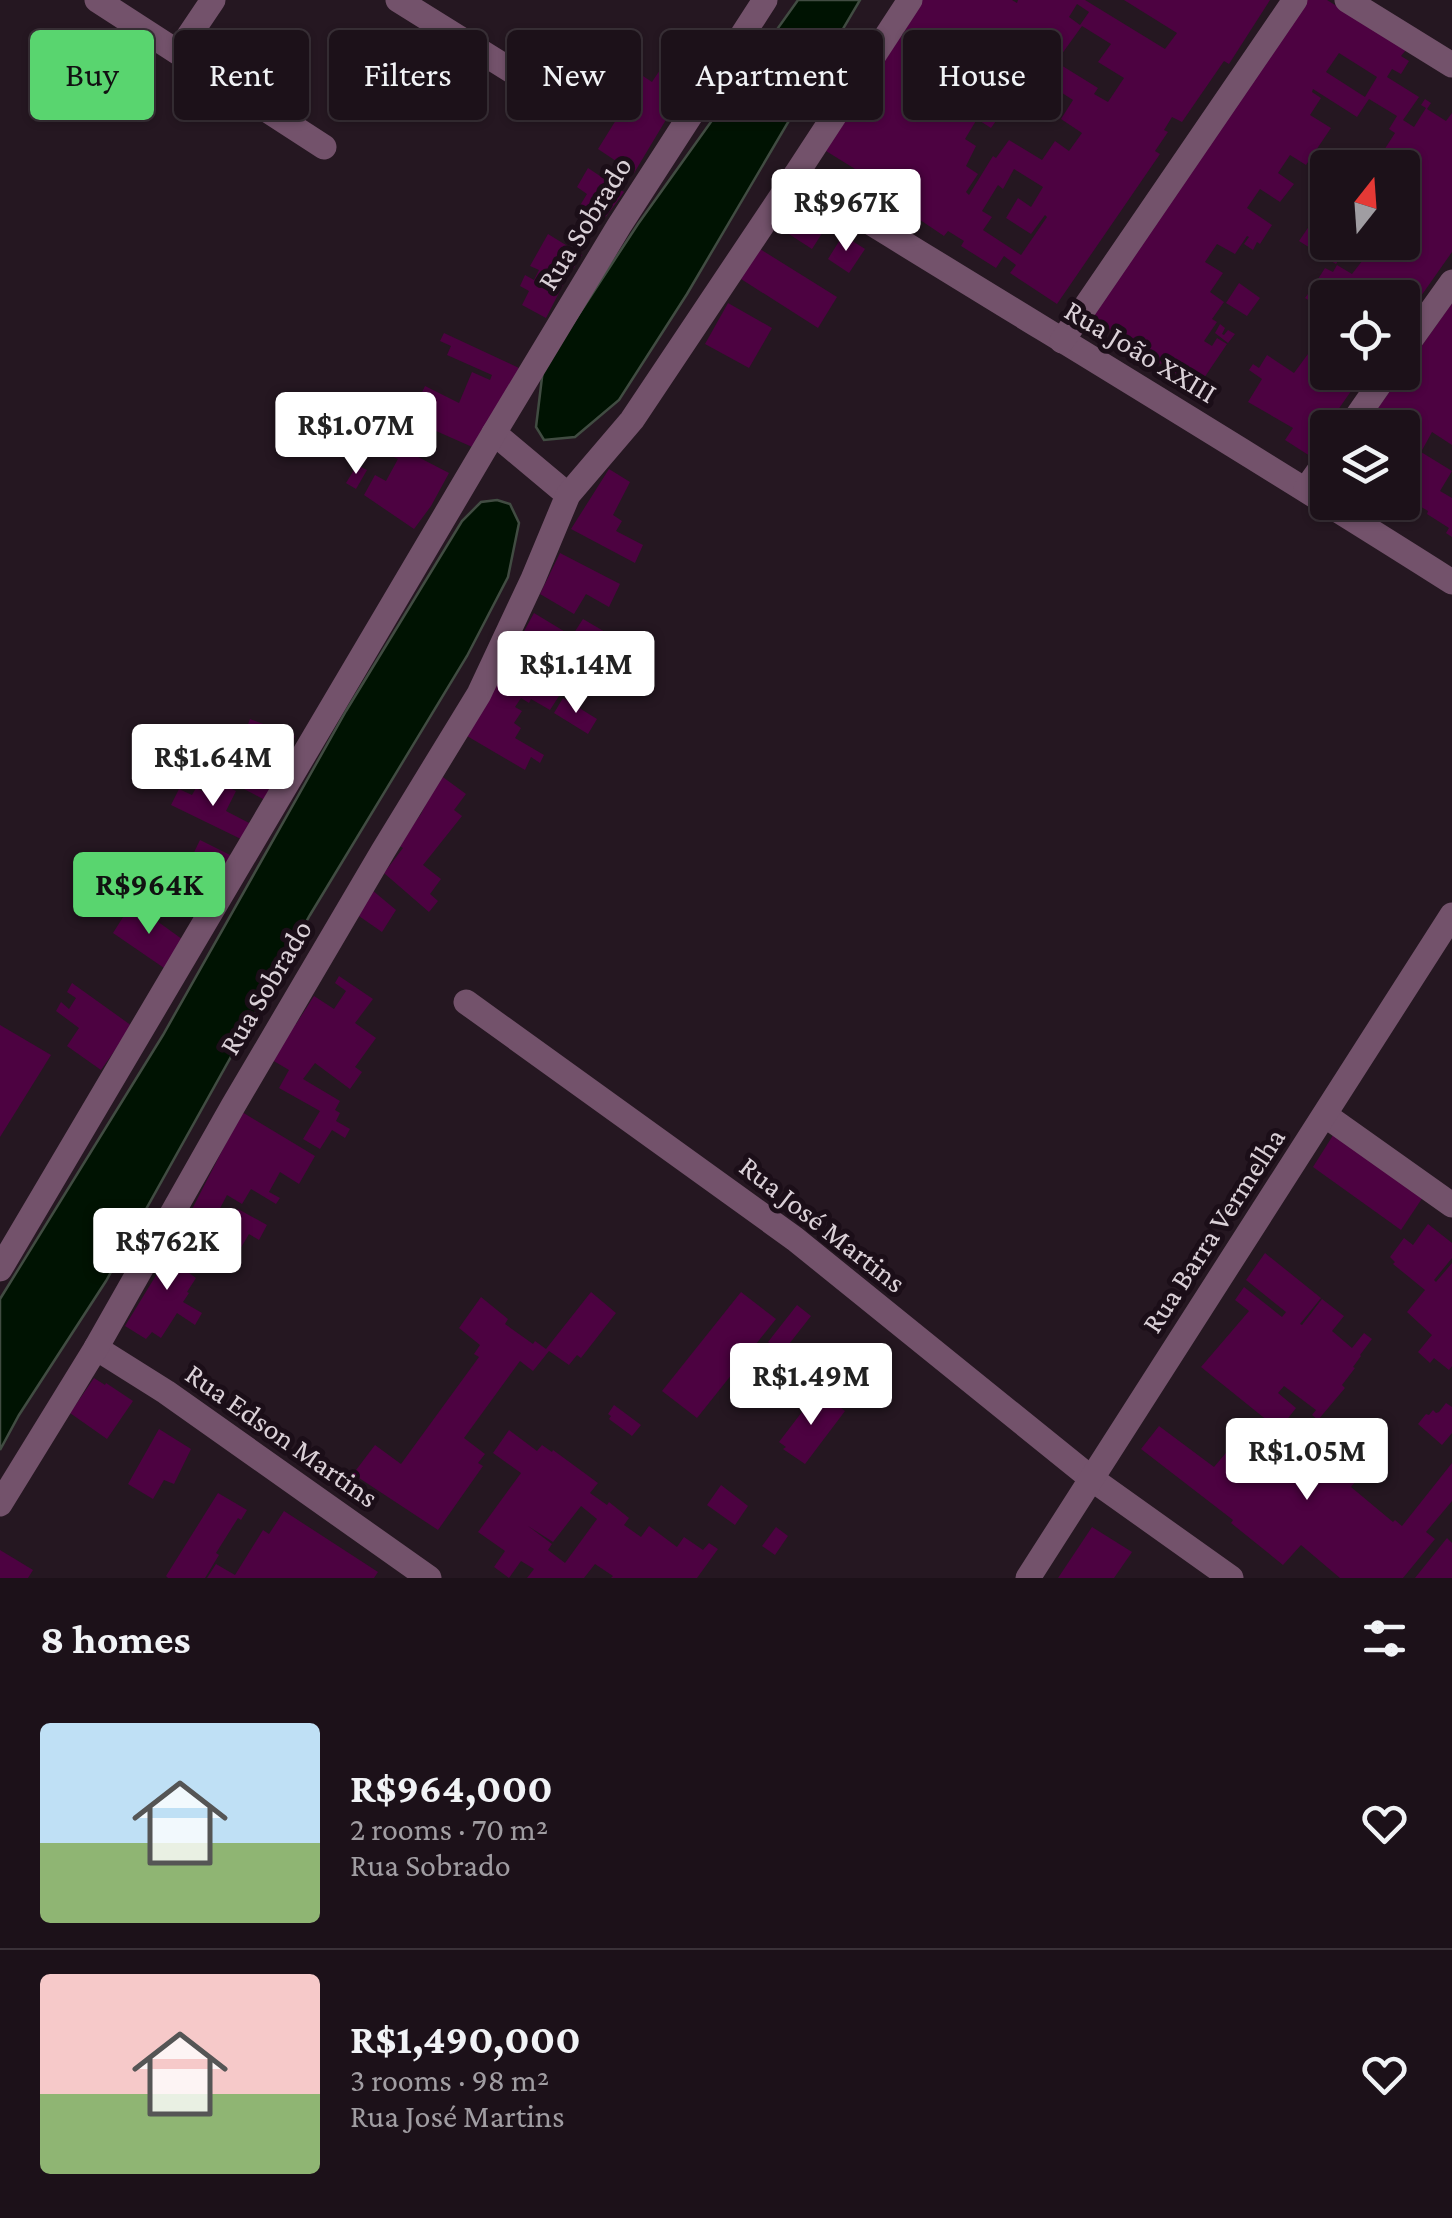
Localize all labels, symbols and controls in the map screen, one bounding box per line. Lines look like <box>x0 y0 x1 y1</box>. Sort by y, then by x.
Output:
chip: Buy <box>30 30 154 120</box>
chip: Rent <box>174 30 309 120</box>
chip: Filters <box>329 30 487 120</box>
chip: New <box>507 30 641 120</box>
chip: Apartment <box>661 30 883 120</box>
chip: House <box>903 30 1061 120</box>
street label: Rua Sobrado <box>530 150 638 296</box>
north arrow <box>1310 150 1420 260</box>
map controls <box>1310 150 1420 520</box>
pin: R$967K <box>765 169 927 254</box>
text: R$967K <box>794 183 898 219</box>
button: locate <box>1310 280 1420 390</box>
street label: Rua João XXIII <box>1059 293 1223 409</box>
pin: R$1.07M <box>264 392 448 477</box>
text: R$1.07M <box>297 406 415 442</box>
button: layers <box>1310 410 1420 520</box>
pin: R$1.14M <box>484 631 668 716</box>
text: R$1.14M <box>519 645 633 681</box>
pin: R$1.64M <box>121 724 305 809</box>
text: R$1.64M <box>154 738 272 774</box>
pin: R$964K <box>68 852 230 937</box>
text: R$964K <box>95 866 203 902</box>
street label: Rua Sobrado <box>212 914 318 1060</box>
street label: Rua Barra Vermelha <box>1135 1121 1291 1338</box>
street label: Rua José Martins <box>734 1149 912 1299</box>
pin: R$762K <box>86 1208 248 1293</box>
text: R$762K <box>115 1222 219 1258</box>
pin: R$1.49M <box>719 1343 903 1428</box>
street label: Rua Edson Martins <box>179 1356 385 1514</box>
text: R$1.49M <box>752 1357 870 1393</box>
pin: R$1.05M <box>1215 1418 1399 1503</box>
text: R$1.05M <box>1248 1432 1366 1468</box>
icon: filters <box>1357 1611 1412 1666</box>
text: 8 homes <box>40 1615 191 1662</box>
icon: home <box>120 1763 240 1883</box>
text: R$964,000 <box>350 1764 553 1811</box>
icon: heart <box>1357 1796 1412 1851</box>
text: 2 rooms · 70 m² <box>350 1811 548 1847</box>
text: Rua Sobrado <box>350 1847 511 1883</box>
icon: home <box>120 2014 240 2134</box>
text: R$1,490,000 <box>350 2015 581 2062</box>
icon: heart <box>1357 2047 1412 2102</box>
text: 3 rooms · 98 m² <box>350 2062 549 2098</box>
text: Rua José Martins <box>350 2098 565 2134</box>

